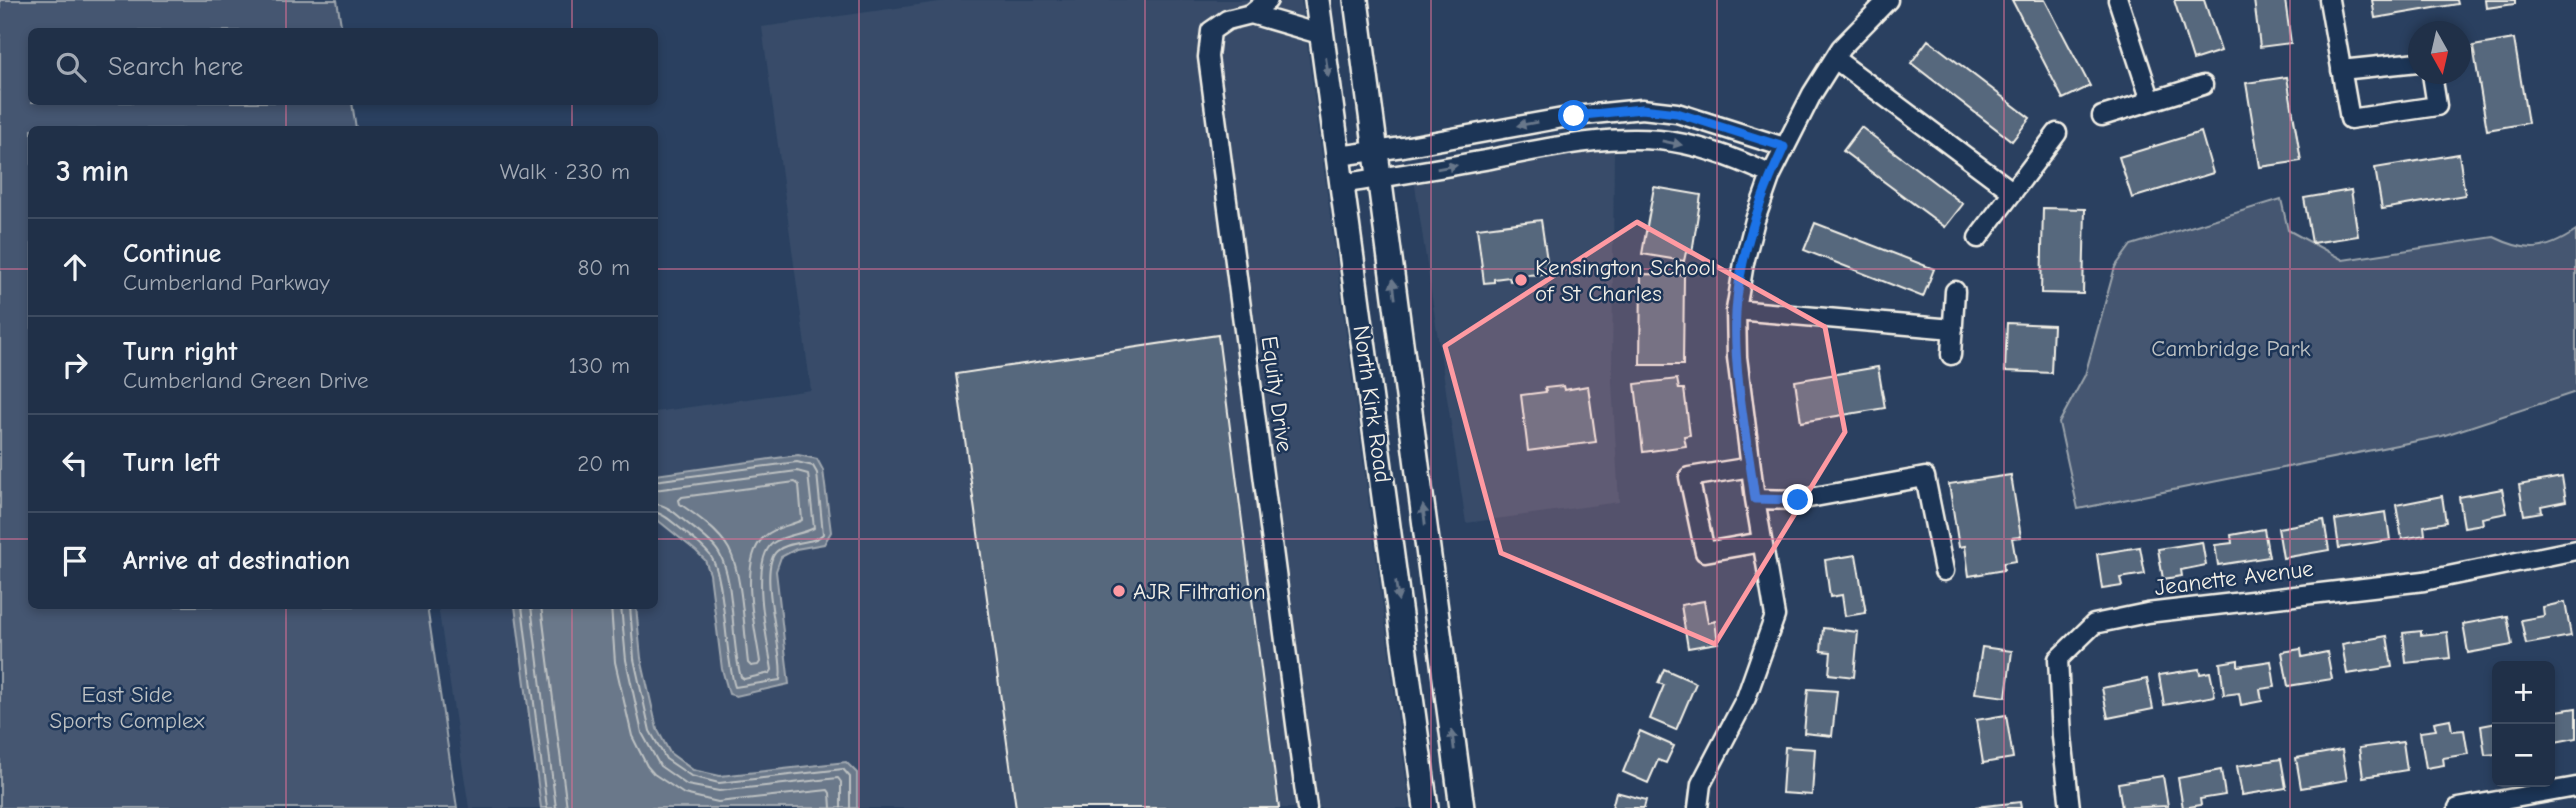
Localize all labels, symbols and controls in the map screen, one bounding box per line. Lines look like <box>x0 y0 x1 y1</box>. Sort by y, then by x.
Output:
north arrow <box>2408 21 2471 84</box>
search box <box>28 28 658 105</box>
icon: search <box>52 48 90 86</box>
text: Search here <box>108 52 243 82</box>
one-way arrow <box>1322 57 1333 79</box>
route start <box>1558 100 1589 131</box>
one-way arrow <box>1516 119 1538 130</box>
one-way arrow <box>1661 137 1683 148</box>
text: 3 min <box>56 154 129 189</box>
text: Walk · 230 m <box>500 158 630 185</box>
one-way arrow <box>1436 161 1458 172</box>
text: Continue <box>123 239 221 269</box>
icon: ahead <box>56 248 94 286</box>
text: 80 m <box>577 254 630 281</box>
place label: Kensington School of St Charles <box>1535 254 1716 307</box>
text: Cumberland Parkway <box>123 269 330 296</box>
marker: Kensington School of St Charles <box>1513 272 1529 288</box>
one-way arrow <box>1389 278 1400 300</box>
street label: North Kirk Road <box>1348 324 1396 484</box>
street label: Equity Drive <box>1256 334 1298 454</box>
park label: Cambridge Park <box>2151 335 2311 362</box>
text: Turn right <box>123 337 237 367</box>
icon: right <box>56 346 94 384</box>
text: 130 m <box>569 352 630 379</box>
text: Cumberland Green Drive <box>123 367 368 394</box>
icon: left <box>56 444 94 482</box>
text: Turn left <box>123 448 220 478</box>
text: 20 m <box>577 450 630 477</box>
route end <box>1782 484 1813 515</box>
one-way arrow <box>1418 504 1429 526</box>
icon: arrive <box>56 542 94 580</box>
text: Arrive at destination <box>123 546 350 576</box>
street label: Jeanette Avenue <box>2153 555 2315 601</box>
place label: AJR Filtration <box>1133 578 1266 605</box>
one-way arrow <box>1392 580 1403 602</box>
marker: AJR Filtration <box>1111 583 1127 599</box>
map controls <box>2492 661 2555 787</box>
button: + <box>2492 661 2555 724</box>
park label: East Side Sports Complex <box>50 681 205 734</box>
button: − <box>2492 724 2555 787</box>
one-way arrow <box>1448 729 1459 751</box>

